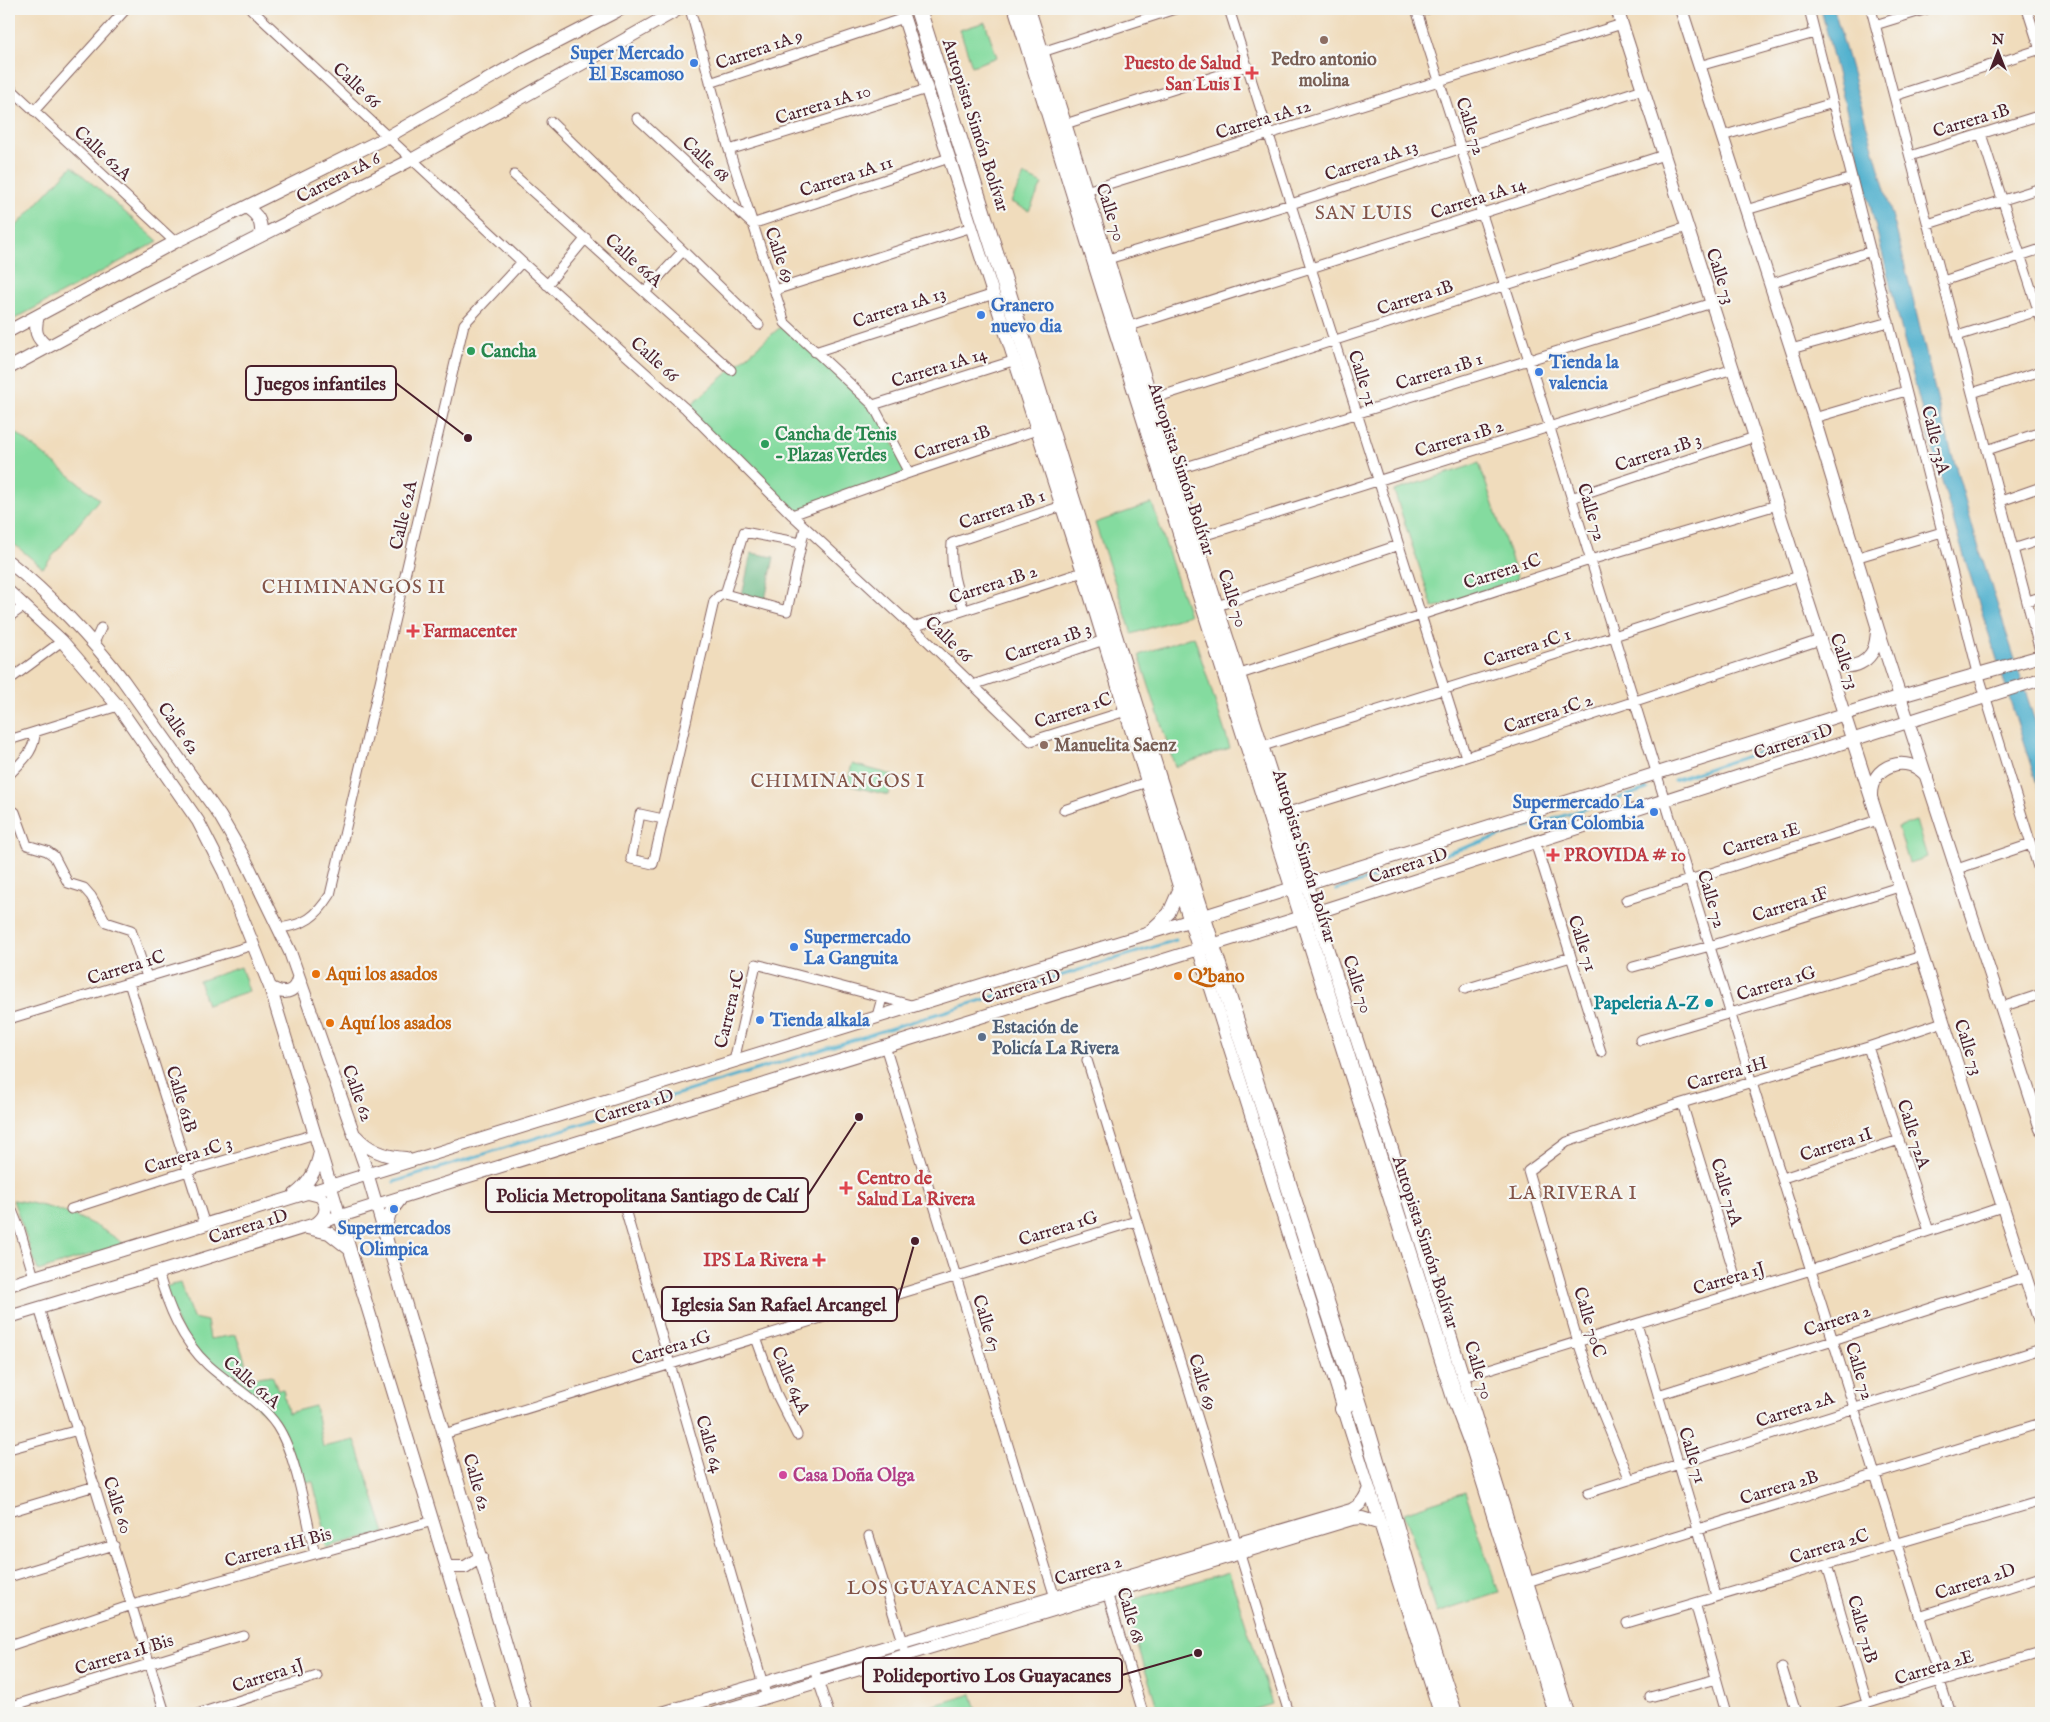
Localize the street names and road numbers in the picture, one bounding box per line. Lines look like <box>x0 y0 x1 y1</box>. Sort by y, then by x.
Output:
street label: Carrera 1A 9 <box>713 25 806 76</box>
street label: Autopista Simón Bolívar <box>935 35 1014 215</box>
street label: Calle 66 <box>327 58 385 114</box>
street label: Carrera 1A 10 <box>773 80 874 131</box>
street label: Carrera 1A 12 <box>1213 95 1314 146</box>
street label: Calle 72 <box>1449 95 1490 158</box>
street label: Carrera 1B <box>1930 99 2013 144</box>
street label: Calle 62A <box>68 122 136 187</box>
street label: Calle 68 <box>676 132 734 188</box>
street label: Carrera 1A 13 <box>1322 136 1421 187</box>
street label: Carrera 1A 6 <box>293 147 385 209</box>
street label: Carrera 1A 11 <box>797 152 896 203</box>
street label: Carrera 1A 14 <box>1428 173 1529 226</box>
street label: Calle 70 <box>1089 180 1130 244</box>
street label: Calle 69 <box>758 224 799 287</box>
street label: Calle 66A <box>599 229 667 294</box>
street label: Calle 73 <box>1700 245 1739 307</box>
street label: Carrera 1B <box>1374 275 1457 322</box>
street label: Carrera 1A 13 <box>850 283 949 334</box>
street label: Calle 66 <box>625 332 683 388</box>
street label: Carrera 1A 14 <box>889 343 990 394</box>
street label: Calle 71 <box>1342 347 1381 409</box>
street label: Carrera 1B 1 <box>1393 348 1486 397</box>
street label: Autopista Simón Bolívar <box>1141 379 1220 559</box>
street label: Calle 73A <box>1915 404 1954 478</box>
street label: Carrera 1B 2 <box>1412 415 1507 464</box>
street label: Carrera 1B <box>911 420 994 467</box>
street label: Carrera 1B 3 <box>1612 429 1705 478</box>
street label: Calle 62A <box>385 477 424 552</box>
street label: Calle 72 <box>1571 481 1610 544</box>
street label: Carrera 1B 1 <box>956 485 1049 536</box>
street label: Carrera 1C <box>1461 549 1544 596</box>
street label: Carrera 1B 2 <box>946 560 1040 610</box>
street label: Calle 70 <box>1211 566 1252 630</box>
street label: Calle 66 <box>919 612 977 669</box>
street label: Carrera 1B 3 <box>1002 618 1095 669</box>
street label: Carrera 1C 1 <box>1481 623 1574 673</box>
street label: Calle 73 <box>1824 630 1863 692</box>
street label: Carrera 1C <box>1032 688 1115 735</box>
street label: Carrera 1C 2 <box>1501 689 1596 740</box>
street label: Calle 62 <box>152 698 204 759</box>
street label: Carrera 1D <box>1751 719 1836 766</box>
street label: Autopista Simón Bolívar <box>1266 766 1341 947</box>
street label: Carrera 1E <box>1720 818 1803 863</box>
street label: Carrera 1D <box>1366 843 1451 890</box>
street label: Calle 72 <box>1691 868 1730 931</box>
street label: Carrera 1F <box>1750 882 1832 929</box>
street label: Calle 71 <box>1562 912 1601 974</box>
street label: Carrera 1C <box>85 946 168 991</box>
street label: Calle 70 <box>1336 952 1377 1016</box>
street label: Carrera 1G <box>1734 961 1819 1007</box>
street label: Carrera 1D <box>979 965 1064 1010</box>
street label: Carrera 1C <box>710 968 751 1051</box>
street label: Calle 73 <box>1948 1016 1987 1078</box>
street label: Carrera 1H <box>1685 1052 1770 1097</box>
street label: Calle 62 <box>336 1062 377 1125</box>
street label: Calle 61B <box>160 1063 202 1136</box>
street label: Carrera 1D <box>592 1085 677 1130</box>
street label: Calle 72A <box>1891 1097 1935 1173</box>
street label: Carrera 1I <box>1797 1123 1876 1168</box>
street label: Carrera 1C 3 <box>142 1132 235 1181</box>
street label: Autopista Simón Bolívar <box>1385 1152 1464 1332</box>
street label: Calle 71A <box>1704 1156 1747 1230</box>
street label: Carrera 1D <box>206 1205 291 1250</box>
street label: Carrera 1G <box>1016 1206 1101 1252</box>
street label: Carrera 1J <box>1690 1257 1769 1301</box>
street label: Calle 70C <box>1567 1284 1610 1361</box>
street label: Calle 67 <box>966 1292 1005 1355</box>
street label: Carrera 2 <box>1801 1300 1874 1343</box>
street label: Carrera 1G <box>629 1325 714 1371</box>
street label: Calle 70 <box>1458 1338 1497 1402</box>
street label: Calle 72 <box>1839 1340 1878 1403</box>
street label: Calle 64A <box>765 1343 814 1419</box>
street label: Calle 69 <box>1182 1351 1221 1414</box>
street label: Calle 61A <box>217 1352 285 1415</box>
street label: Carrera 2A <box>1753 1387 1838 1434</box>
street label: Calle 64 <box>689 1413 728 1476</box>
street label: Calle 71 <box>1672 1424 1711 1486</box>
street label: Calle 62 <box>456 1451 495 1514</box>
street label: Carrera 2B <box>1737 1466 1822 1511</box>
street label: Calle 60 <box>97 1474 137 1537</box>
street label: Carrera 1H Bis <box>222 1523 334 1574</box>
street label: Carrera 2C <box>1787 1524 1872 1570</box>
street label: Carrera 2 <box>1052 1551 1125 1592</box>
street label: Carrera 2D <box>1932 1559 2019 1606</box>
street label: Calle 68 <box>1110 1585 1149 1646</box>
street label: Calle 71B <box>1841 1593 1882 1666</box>
street label: Carrera 1I Bis <box>72 1630 177 1681</box>
street label: Carrera 2E <box>1892 1646 1977 1691</box>
street label: Carrera 1J <box>229 1654 308 1699</box>

